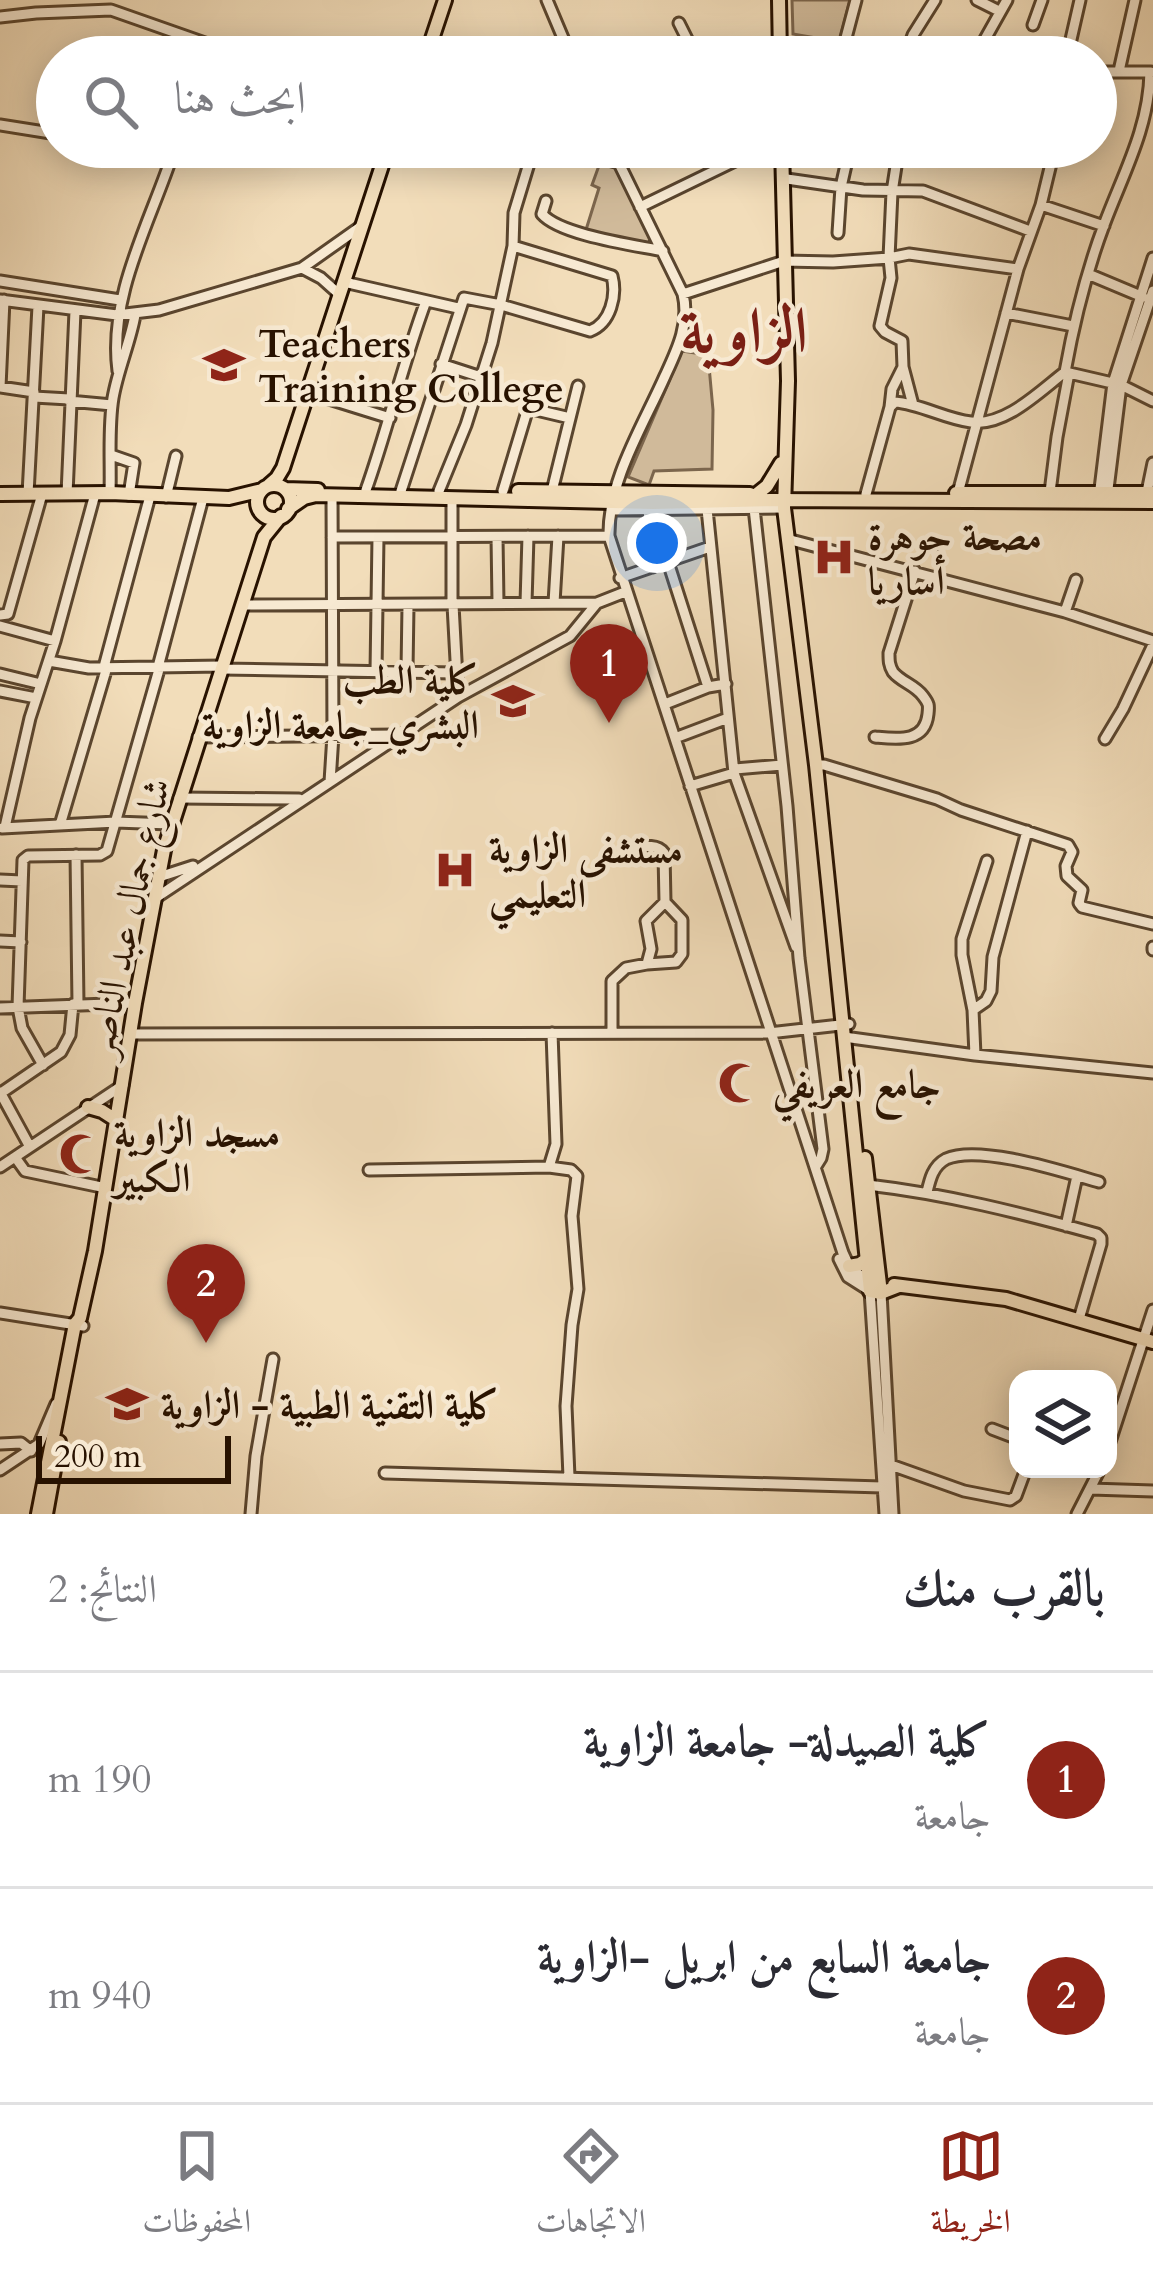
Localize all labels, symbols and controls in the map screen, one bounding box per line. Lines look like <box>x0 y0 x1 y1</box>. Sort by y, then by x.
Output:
search box <box>36 36 1117 168</box>
text: ابحث هنا <box>174 68 306 129</box>
icon: search <box>78 69 144 135</box>
district label: الزاوية <box>680 290 808 375</box>
place label: Teachers Training College <box>258 318 564 416</box>
school or university icon: Teachers Training College <box>201 342 247 388</box>
place label: مصحة جوهرة أساريا <box>868 510 1042 608</box>
your location <box>627 513 687 573</box>
hospital icon: مصحة جوهرة أساريا <box>811 534 857 580</box>
pin: 1 <box>570 624 648 723</box>
place label: كلية الطب البشري_جامعة الزاوية <box>202 654 479 756</box>
school or university icon: كلية الطب البشري_جامعة الزاوية <box>490 678 536 724</box>
street label: شارع جمال عبد الناصر <box>72 774 189 1066</box>
place label: مستشفى الزاوية التعليمي <box>489 823 683 930</box>
hospital icon: مستشفى الزاوية التعليمي <box>432 847 478 893</box>
place label: جامع العريفي <box>772 1058 941 1122</box>
mosque icon: جامع العريفي <box>716 1060 762 1106</box>
place label: مسجد الزاوية الكبير <box>110 1107 280 1205</box>
mosque icon: مسجد الزاوية الكبير <box>57 1131 103 1177</box>
pin: 2 <box>167 1244 245 1343</box>
map controls <box>1009 1370 1117 1478</box>
button: layers <box>1009 1370 1117 1478</box>
place label: كلية التقنية الطبية - الزاوية <box>161 1379 499 1432</box>
school or university icon: كلية التقنية الطبية - الزاوية <box>104 1381 150 1427</box>
scale bar <box>36 1430 231 1483</box>
text: 200 m <box>54 1434 141 1479</box>
text: بالقرب منك <box>903 1554 1105 1624</box>
text: النتائج: 2 <box>48 1563 157 1616</box>
text: كلية الصيدلة- جامعة الزاوية <box>583 1711 991 1772</box>
text: 190 m <box>48 1753 151 1806</box>
text: 1 <box>1056 1753 1076 1806</box>
text: جامعة <box>914 1790 991 1843</box>
text: جامعة السابع من ابريل -الزاوية <box>537 1927 991 1988</box>
text: 940 m <box>48 1969 151 2022</box>
text: 2 <box>1056 1969 1076 2022</box>
text: جامعة <box>914 2006 991 2059</box>
tab: المحفوظات <box>142 2123 251 2253</box>
tab: الاتجاهات <box>536 2123 646 2253</box>
tab: الخريطة <box>930 2123 1011 2253</box>

